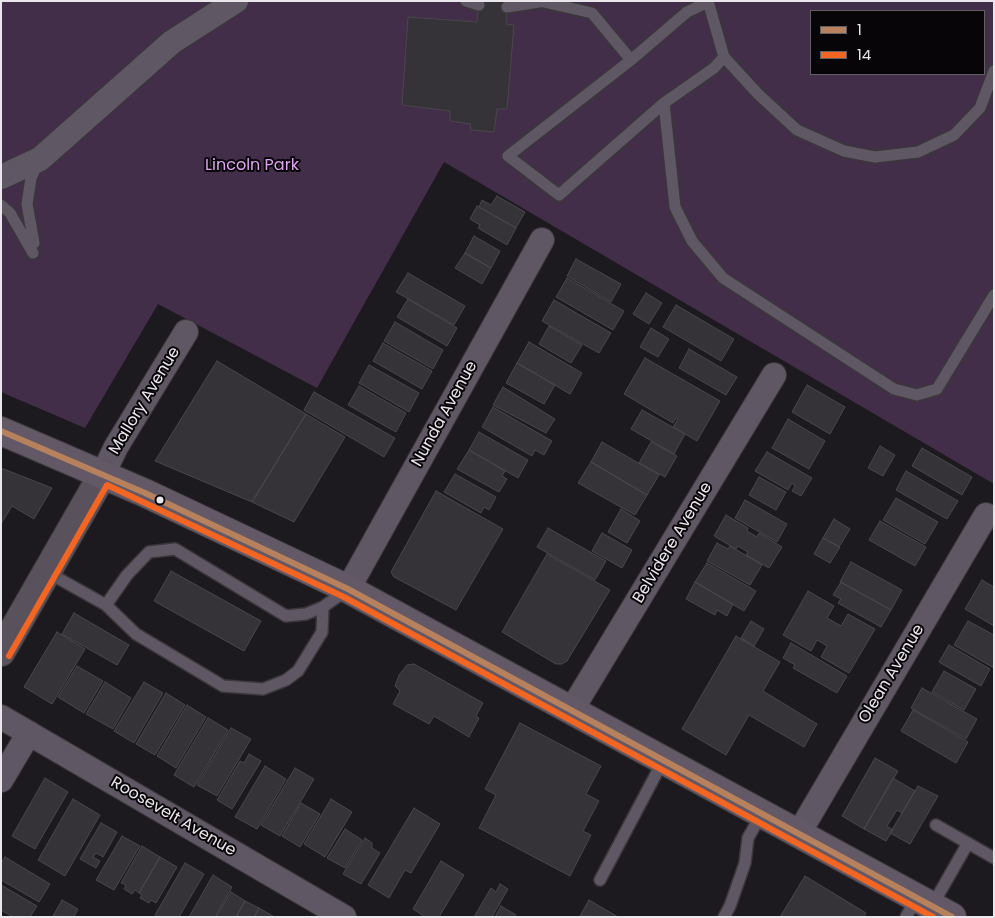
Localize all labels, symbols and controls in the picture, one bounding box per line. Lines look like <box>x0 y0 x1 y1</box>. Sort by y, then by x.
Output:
legend <box>810 10 985 75</box>
text: 1 <box>857 19 862 40</box>
text: 14 <box>857 44 871 65</box>
park label: Lincoln Park <box>205 156 299 176</box>
street label: Mallory Avenue <box>105 344 185 458</box>
street label: Nunda Avenue <box>408 358 482 470</box>
street label: Belvidere Avenue <box>629 479 717 607</box>
unlabelled marker <box>155 495 165 505</box>
street label: Olean Avenue <box>855 621 929 727</box>
street label: Roosevelt Avenue <box>107 773 239 861</box>

